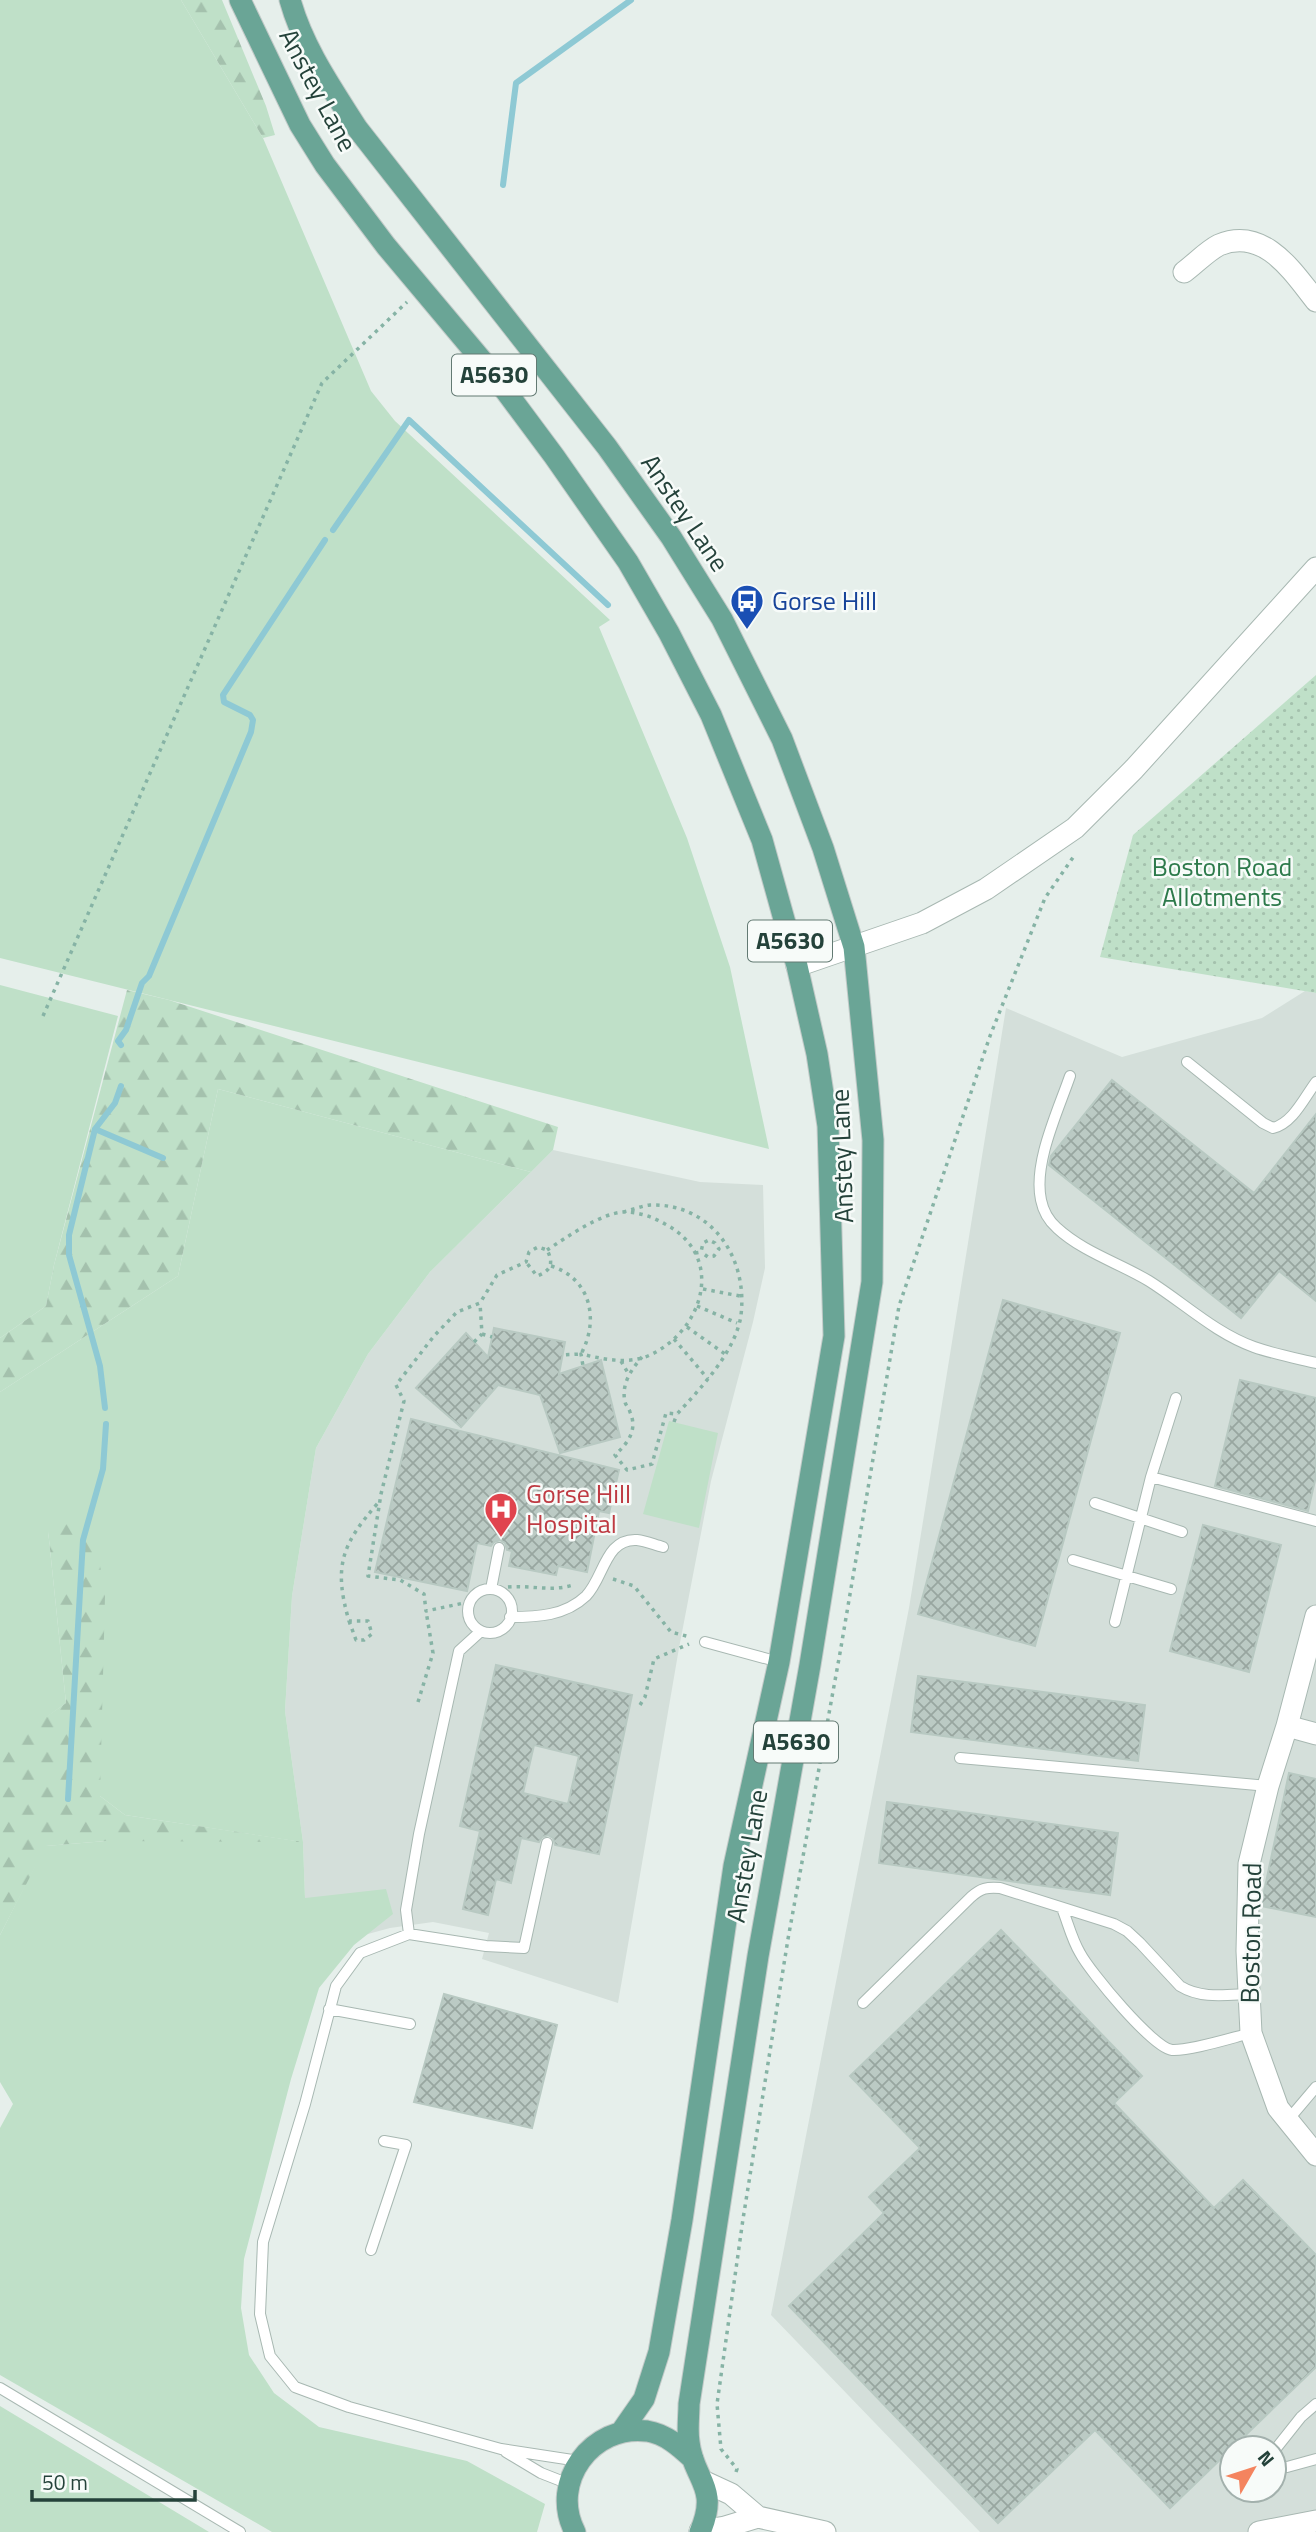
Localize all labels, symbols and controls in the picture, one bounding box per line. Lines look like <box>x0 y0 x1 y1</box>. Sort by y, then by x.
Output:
street label: Anstey Lane <box>270 21 367 158</box>
road number: A5630 <box>452 354 536 396</box>
street label: Anstey Lane <box>632 446 739 579</box>
place label: Gorse Hill <box>772 581 877 620</box>
bus stop icon: Gorse Hill <box>728 582 766 631</box>
park label: Boston Road Allotments <box>1152 847 1292 916</box>
road number: A5630 <box>748 920 832 961</box>
street label: Anstey Lane <box>820 1088 863 1224</box>
place label: Gorse Hill Hospital <box>526 1474 631 1543</box>
hospital icon: Gorse Hill Hospital <box>482 1490 520 1539</box>
road number: A5630 <box>754 1722 838 1762</box>
street label: Anstey Lane <box>716 1786 777 1925</box>
street label: Boston Road <box>1230 1862 1271 2004</box>
north arrow <box>1218 2434 1288 2504</box>
text: N <box>1251 2444 1282 2472</box>
scale bar <box>32 2458 194 2502</box>
text: 50 m <box>42 2466 88 2498</box>

